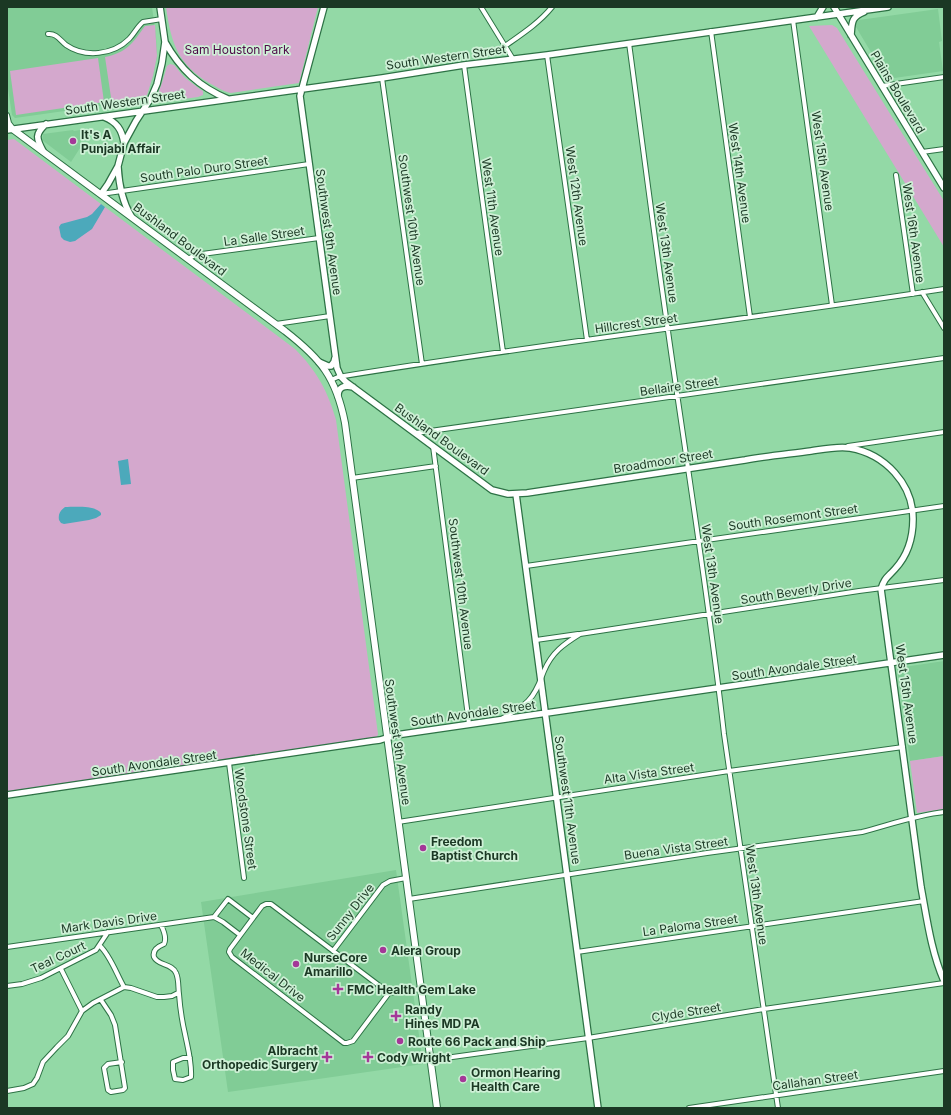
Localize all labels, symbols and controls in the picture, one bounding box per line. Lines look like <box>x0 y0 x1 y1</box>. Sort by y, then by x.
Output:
street label: South Western Street <box>385 41 507 73</box>
park label: Sam Houston Park <box>184 42 290 57</box>
street label: Plains Boulevard <box>867 48 929 136</box>
street label: South Western Street <box>64 86 186 118</box>
street label: West 15th Avenue <box>809 110 837 212</box>
street label: West 14th Avenue <box>726 122 754 224</box>
place label: It's A Punjabi Affair <box>81 127 160 156</box>
marker: It's A Punjabi Affair <box>68 136 78 146</box>
street label: West 12th Avenue <box>563 145 591 247</box>
street label: South Palo Duro Street <box>139 153 269 185</box>
street label: Southwest 10th Avenue <box>395 153 429 287</box>
street label: West 11th Avenue <box>479 157 507 257</box>
street label: Southwest 9th Avenue <box>313 168 345 296</box>
street label: West 16th Avenue <box>900 182 928 284</box>
street label: Bushland Boulevard <box>130 199 230 279</box>
street label: West 13th Avenue <box>653 202 681 304</box>
street label: La Salle Street <box>223 223 305 249</box>
street label: Hillcrest Street <box>594 310 678 336</box>
street label: Bellaire Street <box>639 373 719 399</box>
street label: Bushland Boulevard <box>392 400 492 478</box>
street label: Broadmoor Street <box>612 446 714 476</box>
street label: South Rosemont Street <box>727 500 859 534</box>
street label: Southwest 10th Avenue <box>445 517 477 651</box>
street label: West 13th Avenue <box>699 523 727 625</box>
street label: South Beverly Drive <box>739 575 853 607</box>
street label: West 15th Avenue <box>893 643 921 745</box>
street label: South Avondale Street <box>731 651 857 683</box>
street label: Southwest 9th Avenue <box>382 678 414 806</box>
street label: South Avondale Street <box>410 697 536 729</box>
street label: Southwest 11th Avenue <box>552 735 584 865</box>
street label: South Avondale Street <box>91 747 217 779</box>
street label: Alta Vista Street <box>603 759 695 787</box>
street label: Woodstone Street <box>232 768 261 870</box>
street label: Buena Vista Street <box>623 833 729 863</box>
place label: Freedom Baptist Church <box>431 834 518 863</box>
marker: Freedom Baptist Church <box>418 843 428 853</box>
street label: West 13th Avenue <box>743 844 771 946</box>
street label: Sunny Drive <box>323 880 377 944</box>
street label: Mark Davis Drive <box>60 908 158 936</box>
street label: La Paloma Street <box>641 911 739 939</box>
street label: Teal Court <box>28 938 88 976</box>
place label: Alera Group <box>391 943 461 958</box>
street label: Medical Drive <box>238 945 308 1005</box>
marker: Alera Group <box>378 945 388 955</box>
place label: NurseCore Amarillo <box>304 950 367 979</box>
marker: NurseCore Amarillo <box>291 959 301 969</box>
place label: FMC Health Gem Lake <box>347 982 476 997</box>
marker: FMC Health Gem Lake <box>332 983 344 995</box>
street label: Clyde Street <box>650 999 722 1025</box>
place label: Randy Hines MD PA <box>405 1002 480 1031</box>
marker: Randy Hines MD PA <box>390 1010 402 1022</box>
place label: Route 66 Pack and Ship <box>408 1034 546 1049</box>
marker: Route 66 Pack and Ship <box>395 1036 405 1046</box>
place label: Albracht Orthopedic Surgery <box>202 1043 319 1072</box>
place label: Cody Wright <box>377 1050 451 1065</box>
marker: Albracht Orthopedic Surgery <box>321 1051 333 1063</box>
marker: Cody Wright <box>362 1051 374 1063</box>
place label: Ormon Hearing Health Care <box>471 1065 560 1094</box>
street label: Callahan Street <box>771 1067 859 1093</box>
marker: Ormon Hearing Health Care <box>458 1074 468 1084</box>

